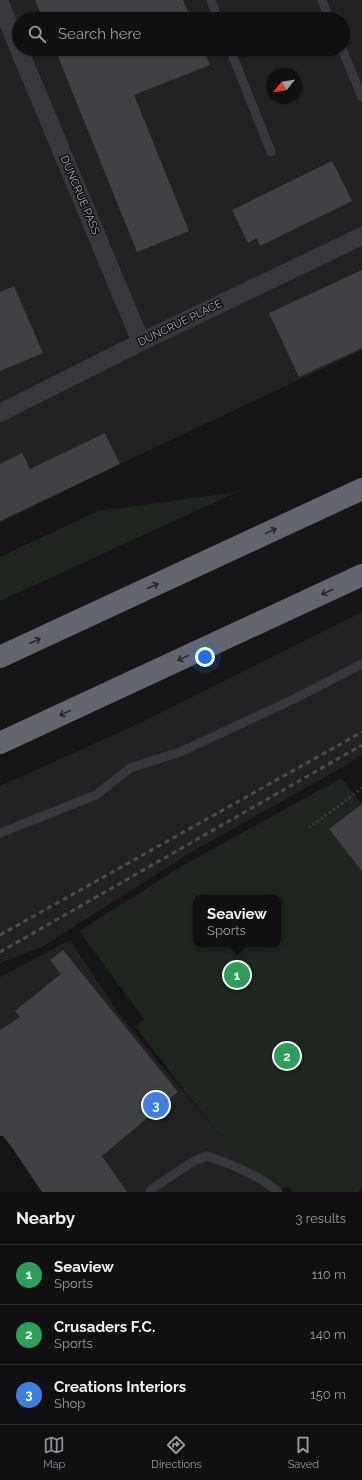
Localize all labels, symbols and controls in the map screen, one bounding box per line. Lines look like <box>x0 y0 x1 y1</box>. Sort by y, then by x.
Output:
search box <box>12 12 350 56</box>
icon: search <box>26 23 48 45</box>
text: Search here <box>58 25 141 43</box>
north arrow <box>266 68 302 104</box>
street label: DUNCRUE PASS <box>58 154 103 237</box>
street label: DUNCRUE PLACE <box>136 297 224 349</box>
one-way arrow <box>265 527 277 534</box>
one-way arrow <box>147 582 159 589</box>
one-way arrow <box>321 589 333 596</box>
one-way arrow <box>29 637 41 644</box>
your location <box>195 647 215 667</box>
one-way arrow <box>178 655 190 662</box>
one-way arrow <box>60 710 72 717</box>
popup <box>193 895 281 947</box>
text: Seaview <box>207 905 267 923</box>
text: Sports <box>207 923 246 938</box>
pin: 1 <box>224 960 250 990</box>
pin: 2 <box>274 1041 300 1071</box>
pin: 3 <box>143 1090 169 1120</box>
text: Nearby <box>16 1208 75 1228</box>
text: 3 results <box>296 1211 346 1226</box>
text: Seaview <box>54 1258 114 1276</box>
text: 1 <box>26 1267 32 1282</box>
text: 110 m <box>312 1267 346 1282</box>
text: Sports <box>54 1276 93 1291</box>
text: Crusaders F.C. <box>54 1318 155 1336</box>
text: 2 <box>25 1327 33 1342</box>
text: 140 m <box>310 1327 346 1342</box>
text: Sports <box>54 1336 93 1351</box>
text: Creations Interiors <box>54 1378 186 1396</box>
text: 3 <box>25 1387 33 1402</box>
text: 150 m <box>310 1387 346 1402</box>
text: Shop <box>54 1396 85 1411</box>
tab: Map <box>43 1434 65 1471</box>
tab: Directions <box>151 1434 202 1471</box>
tab: Saved <box>288 1434 319 1471</box>

